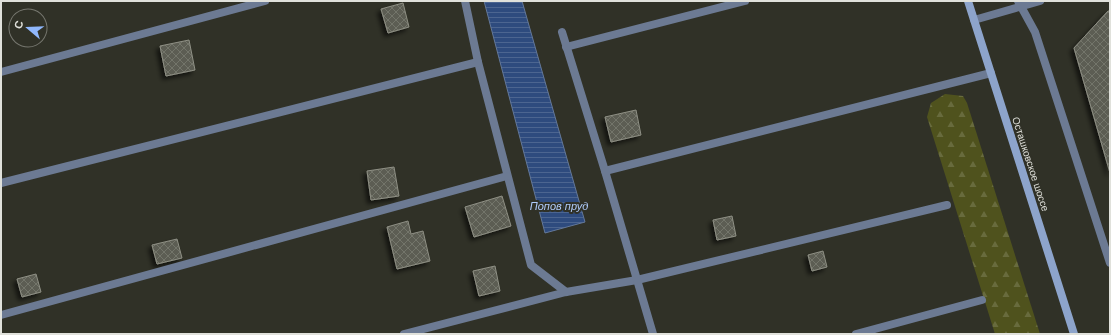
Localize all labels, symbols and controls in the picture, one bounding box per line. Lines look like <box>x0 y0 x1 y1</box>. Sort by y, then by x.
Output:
north arrow <box>8 8 48 48</box>
text: С <box>12 19 26 30</box>
street label: Осташковское шоссе <box>1010 116 1051 213</box>
water label: Попов пруд <box>530 200 588 212</box>

